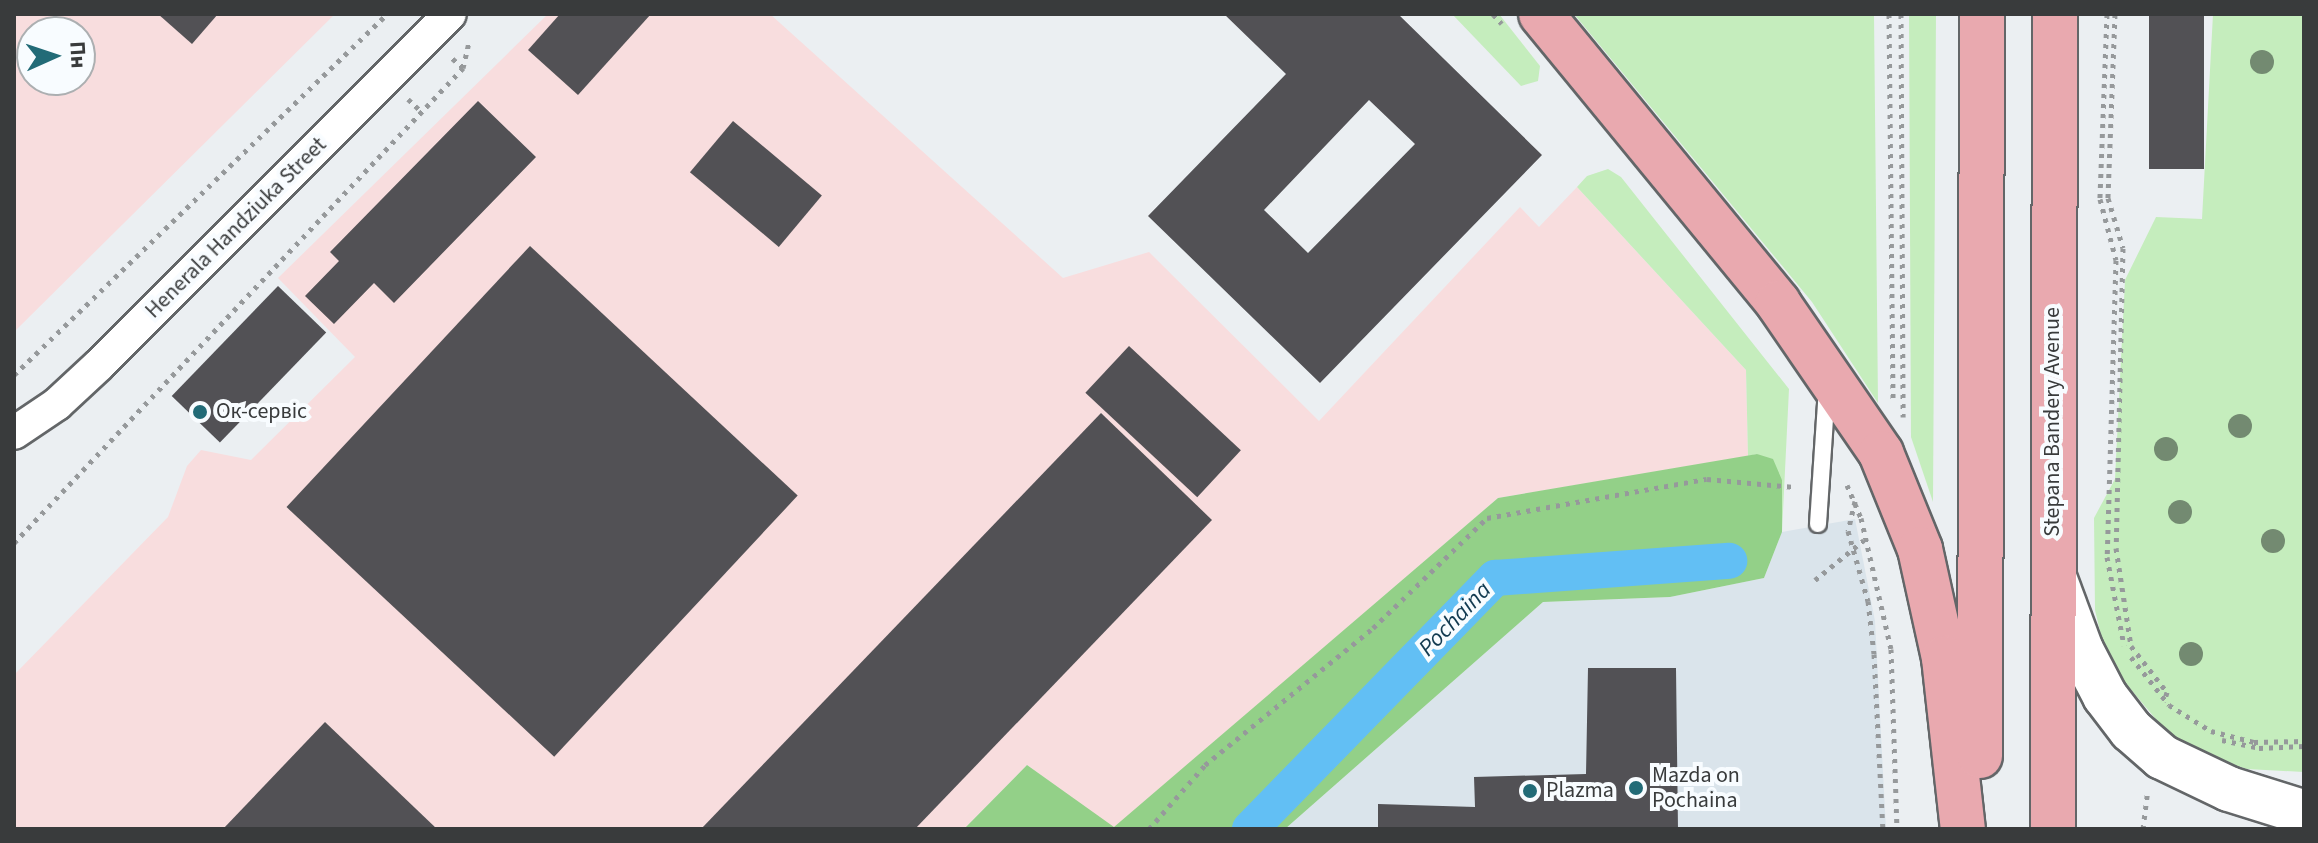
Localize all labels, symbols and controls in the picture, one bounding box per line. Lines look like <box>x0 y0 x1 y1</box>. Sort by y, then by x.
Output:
north arrow <box>16 16 96 96</box>
text: Пн <box>61 40 95 69</box>
street label: Henerala Handziuka Street <box>140 132 332 324</box>
street label: Stepana Bandery Avenue <box>2040 307 2066 537</box>
place label: Ок-сервіс <box>216 399 307 425</box>
marker: Ок-сервіс <box>191 403 209 421</box>
water label: Pochaina <box>1413 576 1497 662</box>
place label: Mazda on Pochaina <box>1652 762 1740 814</box>
place label: Plazma <box>1546 778 1614 804</box>
marker: Mazda on Pochaina <box>1627 779 1645 797</box>
marker: Plazma <box>1521 782 1539 800</box>

